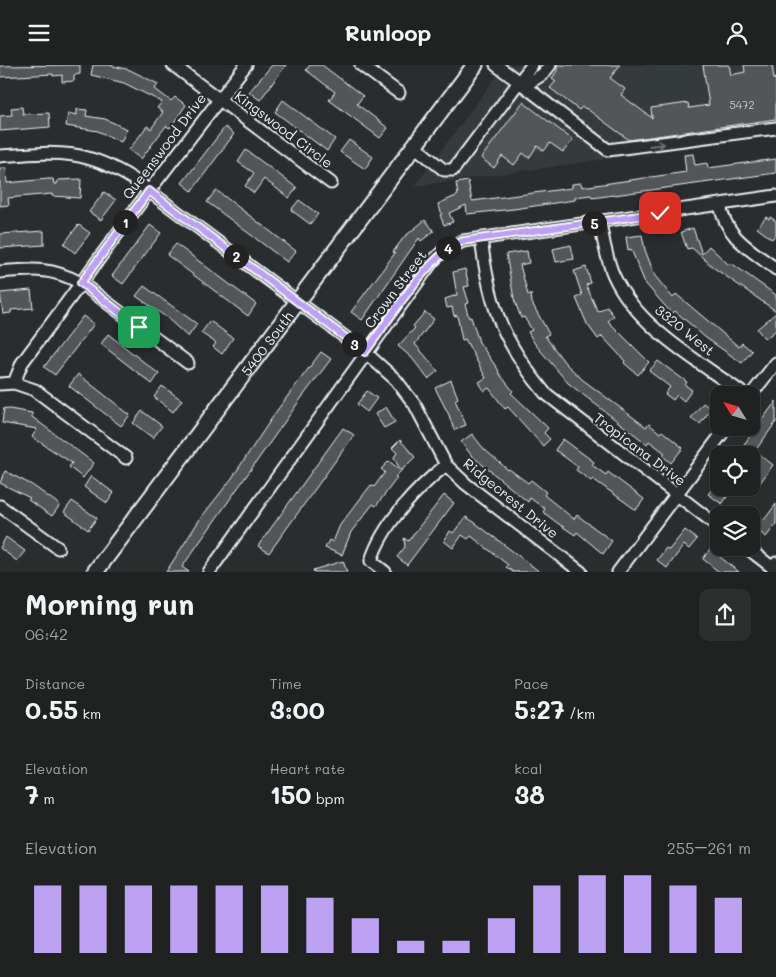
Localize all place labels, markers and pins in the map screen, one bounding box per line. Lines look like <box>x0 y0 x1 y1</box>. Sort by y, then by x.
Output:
pin <box>639 192 681 234</box>
pin: 1 <box>112 209 138 235</box>
pin: 5 <box>582 211 606 235</box>
pin: 4 <box>436 235 460 261</box>
pin: 2 <box>224 243 248 269</box>
pin <box>118 306 160 348</box>
pin: 3 <box>342 331 366 357</box>

